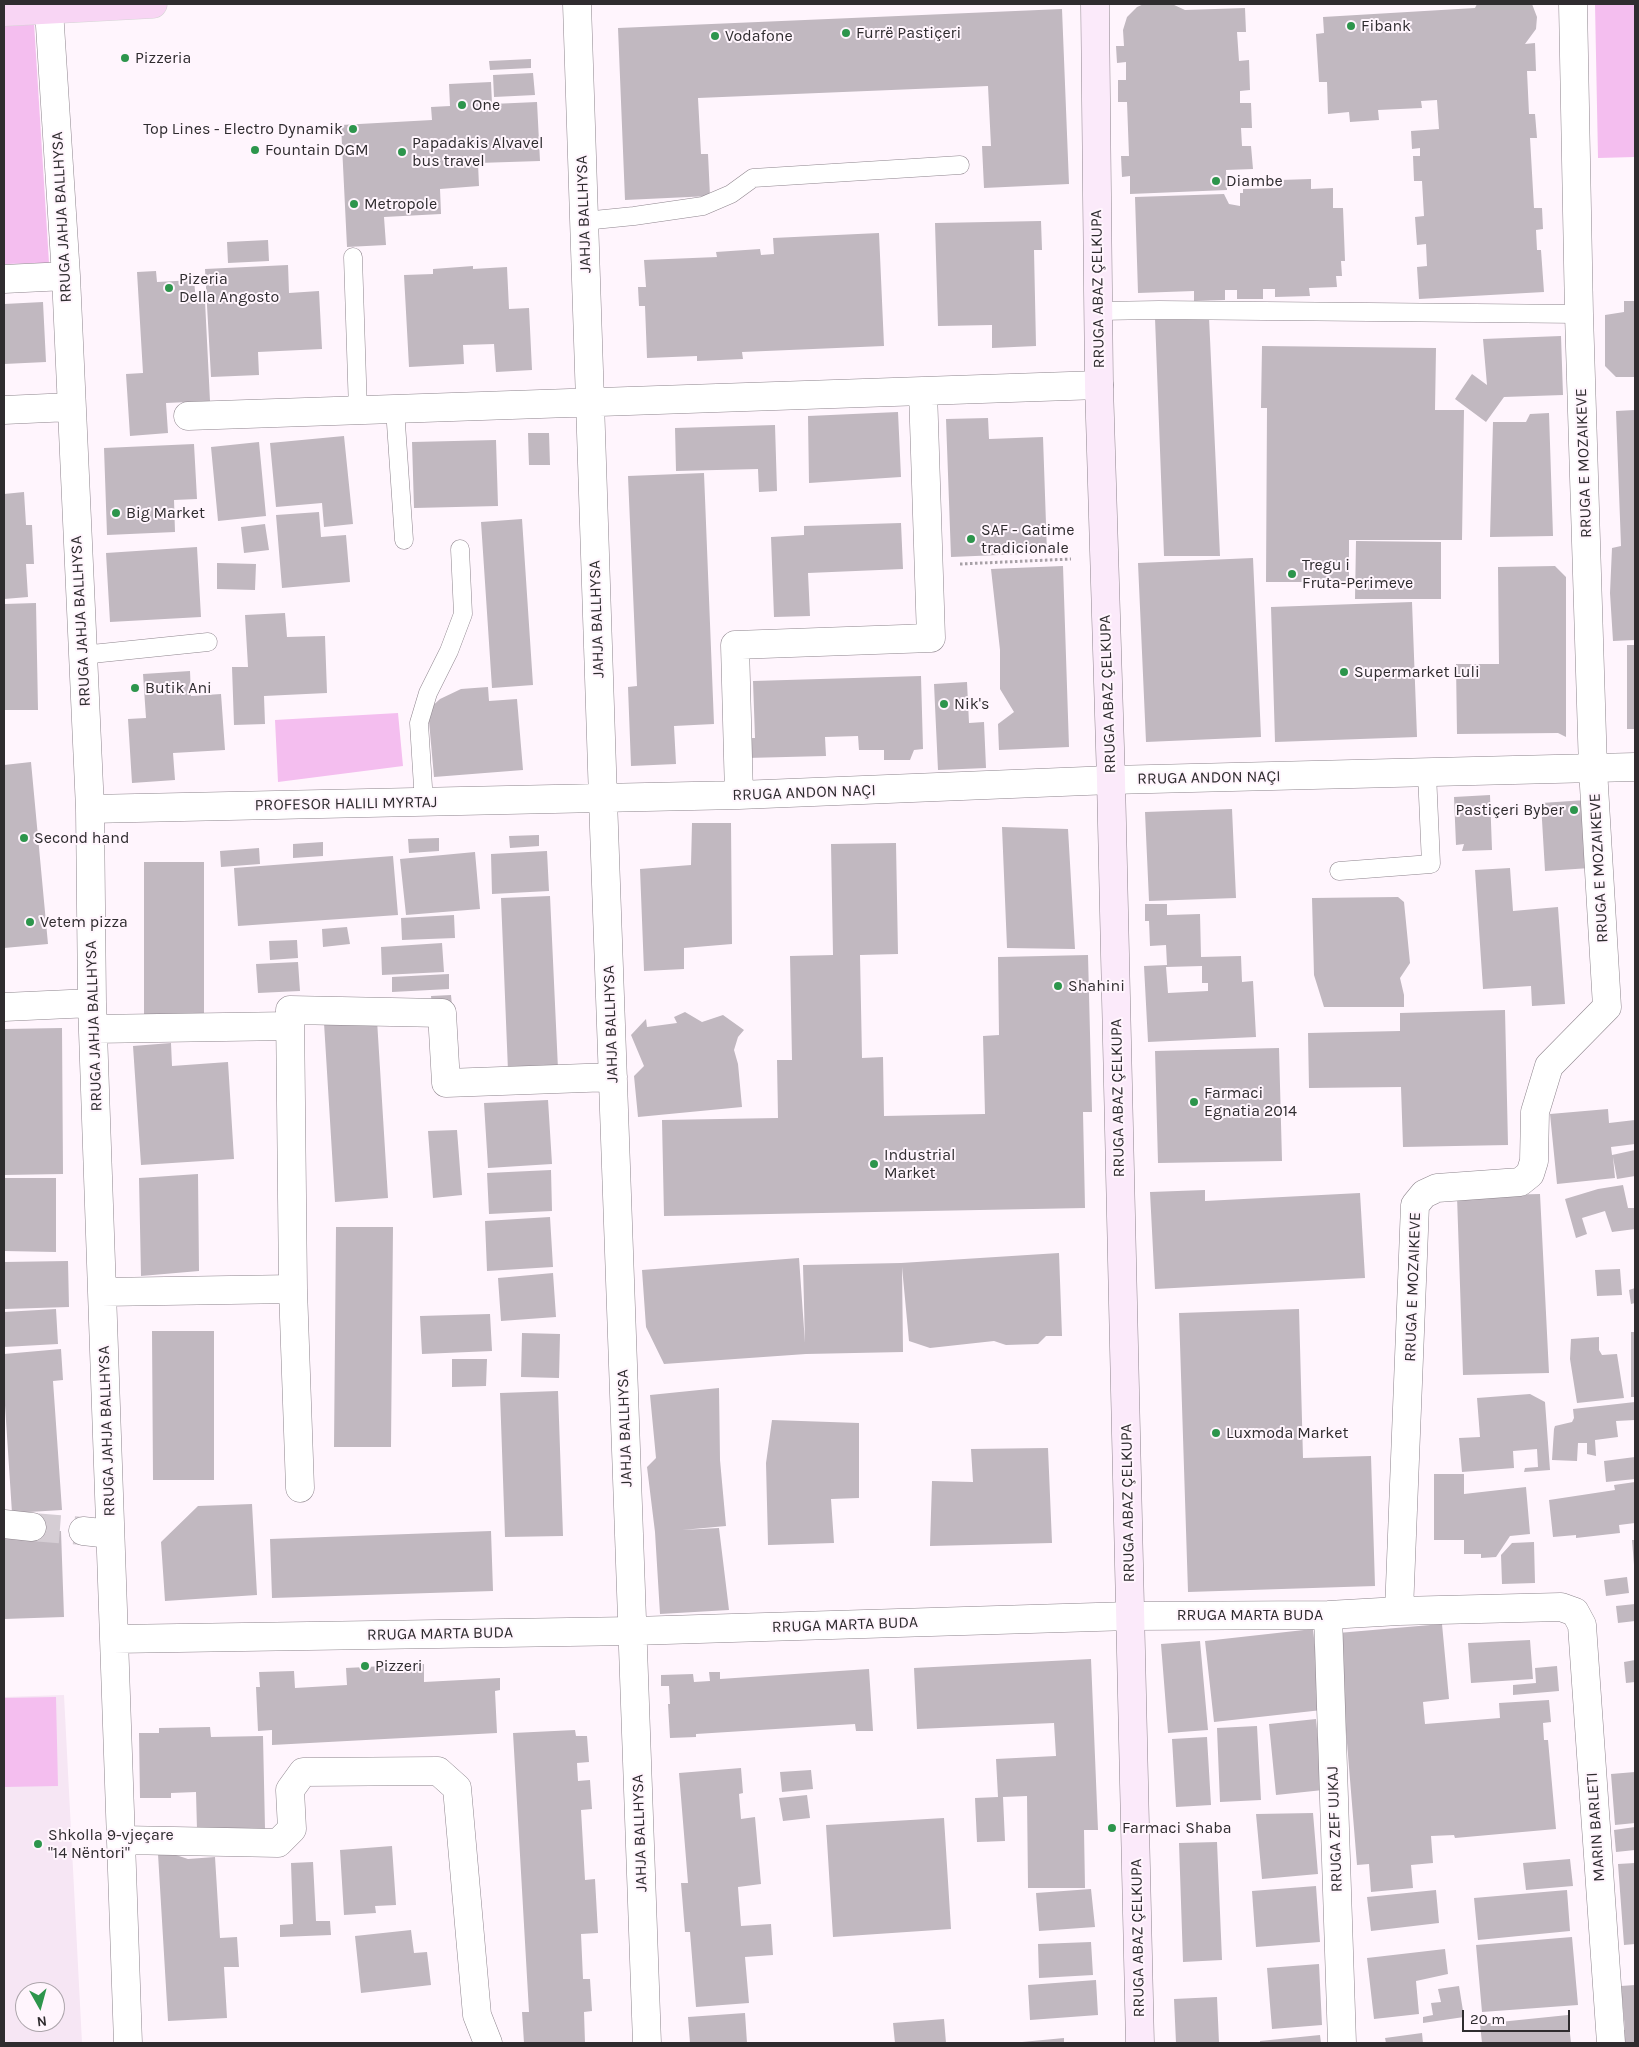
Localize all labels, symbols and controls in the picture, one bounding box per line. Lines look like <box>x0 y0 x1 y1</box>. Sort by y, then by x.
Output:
place label: Fibank <box>1361 16 1411 36</box>
marker: Fibank <box>1345 20 1357 32</box>
place label: Furrë Pastiçeri <box>856 23 961 43</box>
place label: Vodafone <box>725 26 793 46</box>
marker: Furrë Pastiçeri <box>840 27 852 39</box>
marker: Vodafone <box>709 30 721 42</box>
place label: Pizzeria <box>135 48 191 68</box>
marker: Pizzeria <box>119 52 131 64</box>
place label: One <box>472 95 500 115</box>
marker: One <box>456 99 468 111</box>
place label: Top Lines - Electro Dynamik <box>143 119 343 139</box>
marker: Top Lines - Electro Dynamik <box>347 123 359 135</box>
street label: RRUGA JAHJA BALLHYSA <box>48 131 76 303</box>
place label: Papadakis Alvavel bus travel <box>412 133 543 171</box>
place label: Fountain DGM <box>265 140 368 160</box>
marker: Fountain DGM <box>249 144 261 156</box>
marker: Papadakis Alvavel bus travel <box>396 146 408 158</box>
street label: JAHJA BALLHYSA <box>572 155 596 273</box>
place label: Diambe <box>1226 171 1283 191</box>
marker: Diambe <box>1210 175 1222 187</box>
place label: Metropole <box>364 194 437 214</box>
marker: Metropole <box>348 198 360 210</box>
street label: RRUGA ABAZ ÇELKUPA <box>1087 209 1109 369</box>
place label: Pizeria Della Angosto <box>179 269 279 307</box>
marker: Pizeria Della Angosto <box>163 282 175 294</box>
street label: RRUGA E MOZAIKEVE <box>1572 388 1596 538</box>
place label: Big Market <box>126 503 205 523</box>
marker: Big Market <box>110 507 122 519</box>
place label: SAF - Gatime tradicionale <box>981 520 1074 558</box>
marker: SAF - Gatime tradicionale <box>965 533 977 545</box>
street label: RRUGA JAHJA BALLHYSA <box>67 535 95 707</box>
place label: Tregu i Fruta-Perimeve <box>1302 555 1413 593</box>
street label: JAHJA BALLHYSA <box>585 560 609 678</box>
marker: Tregu i Fruta-Perimeve <box>1286 568 1298 580</box>
street label: RRUGA ABAZ ÇELKUPA <box>1096 614 1120 774</box>
place label: Supermarket Luli <box>1354 662 1480 682</box>
marker: Supermarket Luli <box>1338 666 1350 678</box>
place label: Butik Ani <box>145 678 212 698</box>
marker: Butik Ani <box>129 682 141 694</box>
place label: Nik's <box>954 694 989 714</box>
marker: Nik's <box>938 698 950 710</box>
street label: RRUGA ANDON NAÇI <box>1137 767 1281 789</box>
street label: RRUGA ANDON NAÇI <box>732 781 876 805</box>
street label: PROFESOR HALILI MYRTAJ <box>254 793 438 815</box>
street label: RRUGA E MOZAIKEVE <box>1585 793 1613 943</box>
place label: Pastiçeri Byber <box>1455 800 1564 820</box>
marker: Pastiçeri Byber <box>1568 804 1580 816</box>
place label: Second hand <box>34 828 129 848</box>
marker: Second hand <box>18 832 30 844</box>
place label: Vetem pizza <box>40 912 128 932</box>
marker: Vetem pizza <box>24 916 36 928</box>
street label: RRUGA JAHJA BALLHYSA <box>81 940 107 1112</box>
street label: JAHJA BALLHYSA <box>599 965 623 1083</box>
place label: Shahini <box>1068 976 1125 996</box>
marker: Shahini <box>1052 980 1064 992</box>
street label: RRUGA ABAZ ÇELKUPA <box>1107 1018 1129 1178</box>
place label: Farmaci Egnatia 2014 <box>1204 1083 1297 1121</box>
marker: Farmaci Egnatia 2014 <box>1188 1096 1200 1108</box>
place label: Industrial Market <box>884 1145 956 1183</box>
marker: Industrial Market <box>868 1158 880 1170</box>
street label: RRUGA E MOZAIKEVE <box>1401 1212 1425 1362</box>
street label: RRUGA JAHJA BALLHYSA <box>94 1345 120 1517</box>
street label: JAHJA BALLHYSA <box>613 1369 637 1487</box>
street label: RRUGA ABAZ ÇELKUPA <box>1117 1423 1139 1583</box>
place label: Luxmoda Market <box>1226 1423 1349 1443</box>
marker: Luxmoda Market <box>1210 1427 1222 1439</box>
street label: RRUGA MARTA BUDA <box>1177 1605 1323 1625</box>
street label: RRUGA MARTA BUDA <box>772 1613 918 1637</box>
street label: RRUGA MARTA BUDA <box>367 1623 513 1645</box>
place label: Pizzeri <box>375 1656 423 1676</box>
marker: Pizzeri <box>359 1660 371 1672</box>
street label: RRUGA ZEF UJKAJ <box>1323 1766 1347 1892</box>
street label: MARIN BARLETI <box>1583 1772 1609 1882</box>
street label: JAHJA BALLHYSA <box>628 1774 652 1892</box>
place label: Farmaci Shaba <box>1122 1818 1232 1838</box>
marker: Farmaci Shaba <box>1106 1822 1118 1834</box>
place label: Shkolla 9-vjeçare "14 Nëntori" <box>48 1825 174 1863</box>
marker: Shkolla 9-vjeçare "14 Nëntori" <box>32 1838 44 1850</box>
street label: RRUGA ABAZ ÇELKUPA <box>1127 1858 1149 2018</box>
north arrow <box>15 1982 65 2032</box>
scale bar <box>1464 2000 1572 2032</box>
text: 20 m <box>1470 2010 1505 2028</box>
text: N <box>36 2012 48 2030</box>

